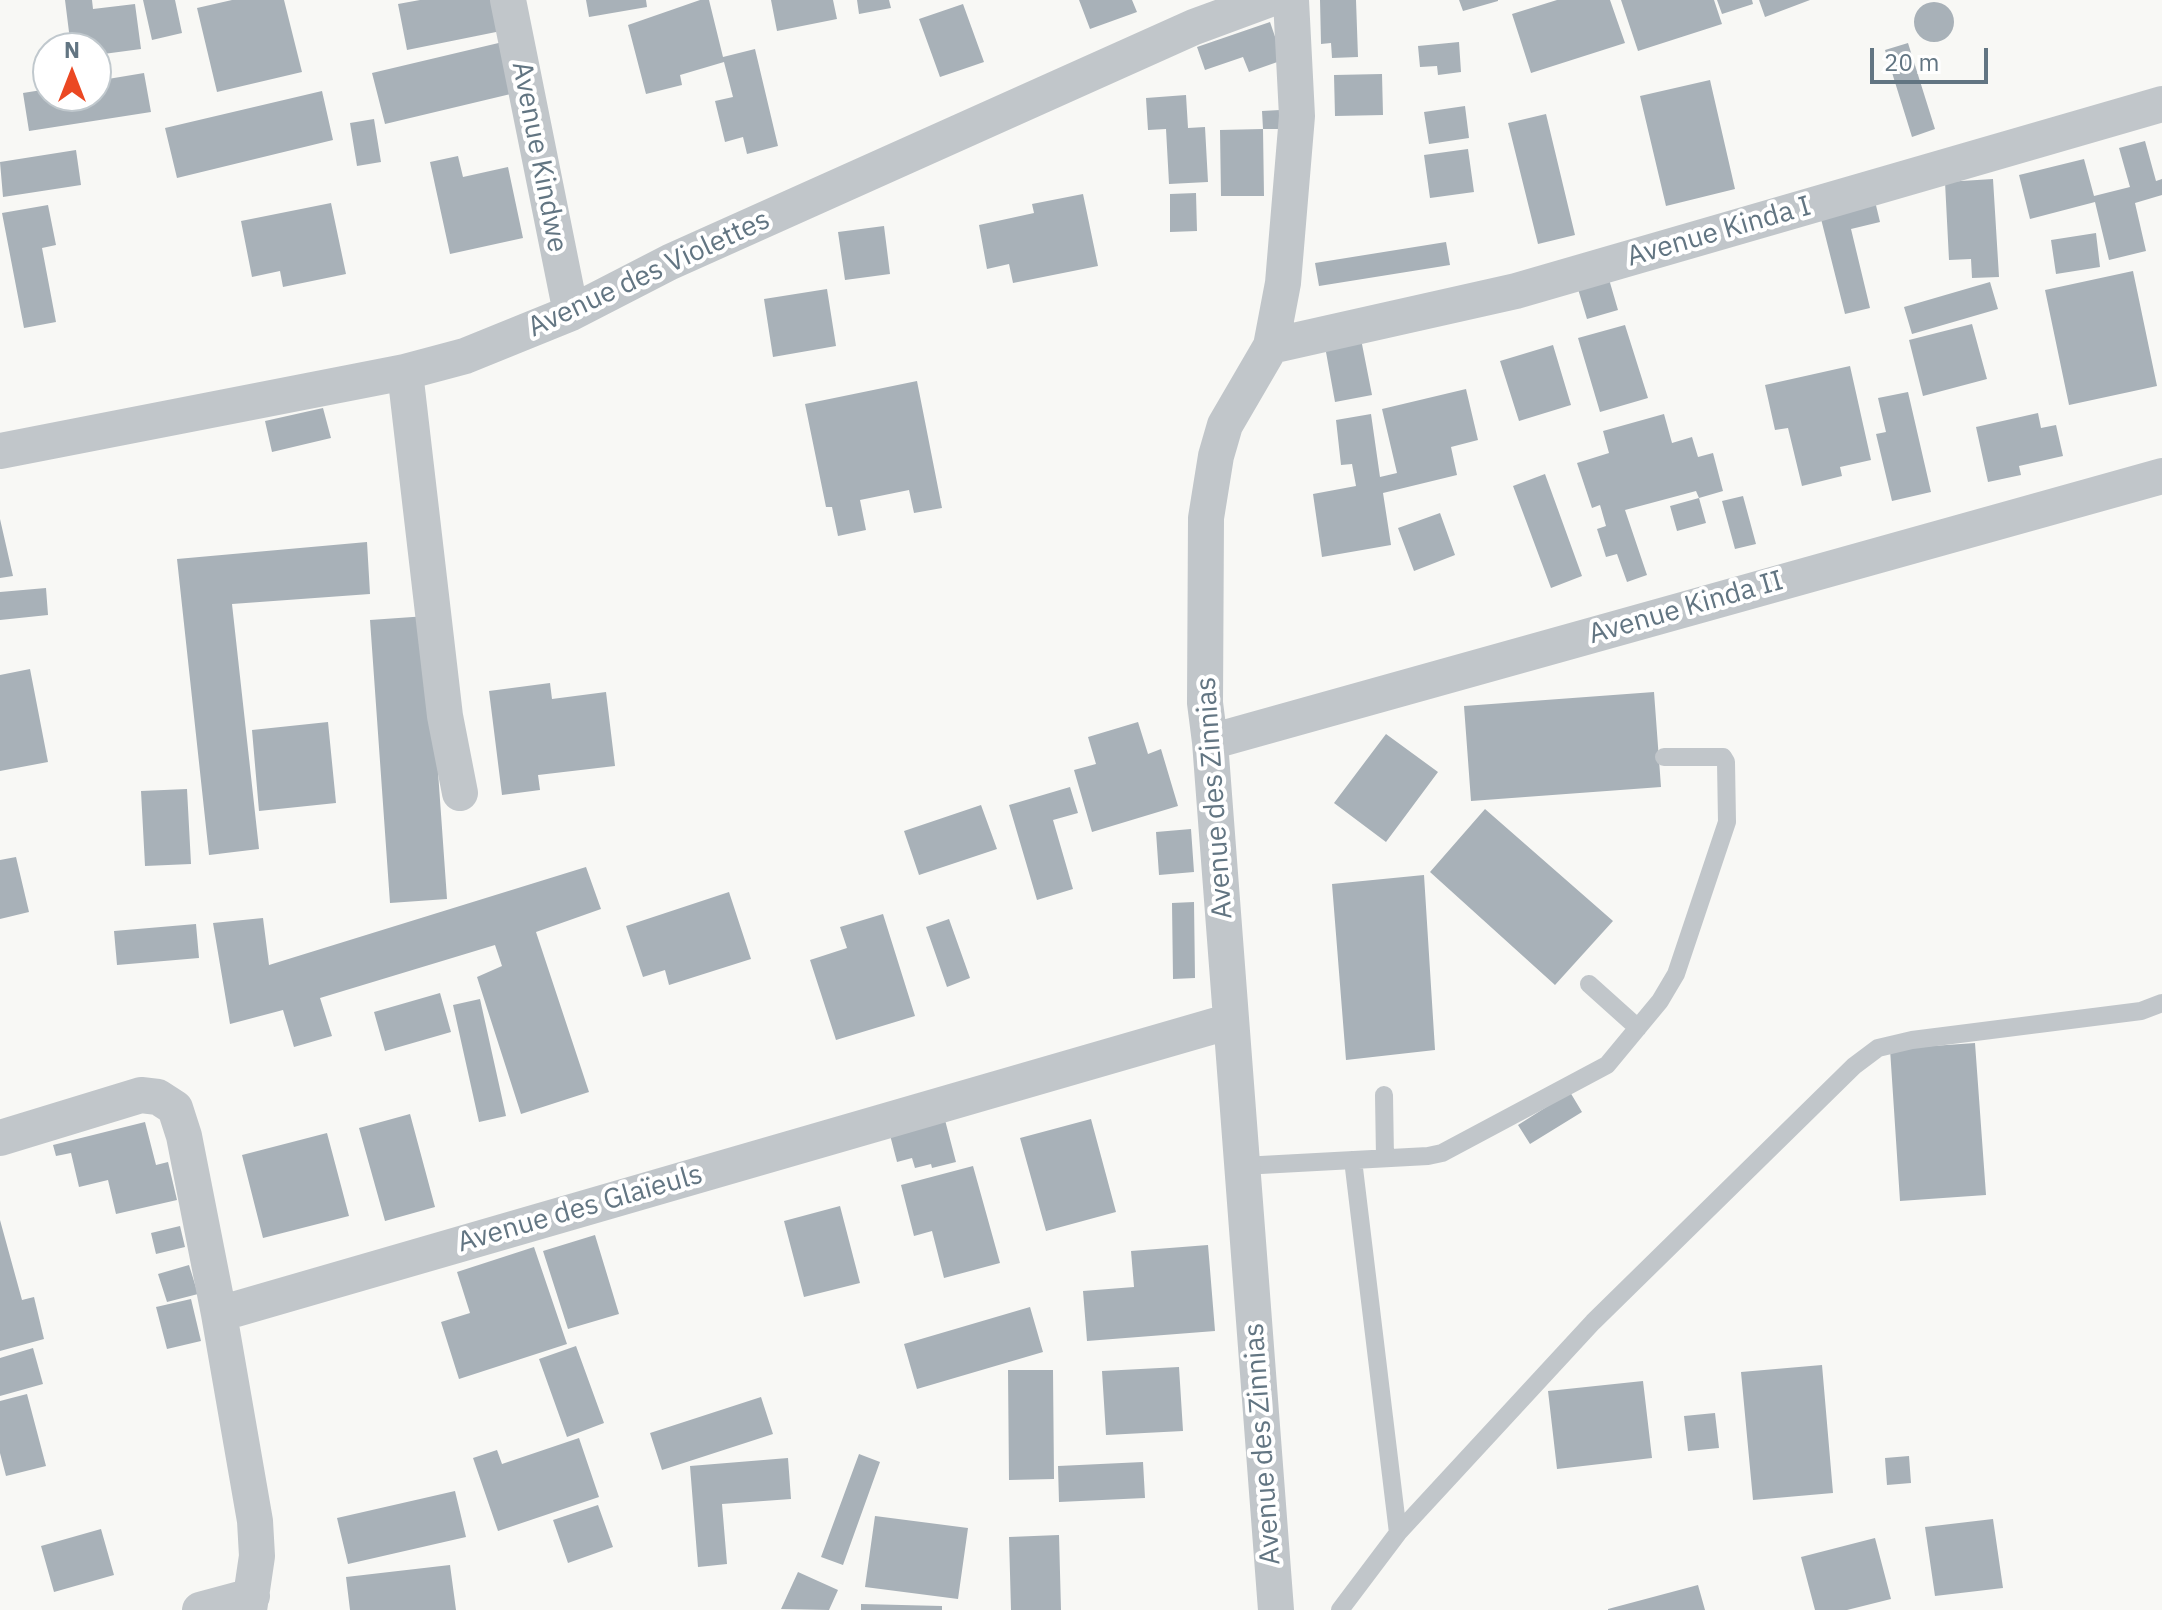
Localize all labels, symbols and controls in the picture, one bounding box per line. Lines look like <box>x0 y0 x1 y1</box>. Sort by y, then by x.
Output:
north arrow <box>32 32 112 112</box>
scale bar <box>1874 32 1992 82</box>
text: N <box>64 35 80 64</box>
text: 20 m <box>1884 46 1939 78</box>
street label: Avenue Kindwe <box>504 59 574 255</box>
street label: Avenue Kinda I <box>1623 190 1815 274</box>
street label: Avenue des Violettes <box>523 203 775 345</box>
street label: Avenue Kinda II <box>1585 564 1787 652</box>
street label: Avenue des Zinnias <box>1190 676 1240 920</box>
street label: Avenue des Glaïeuls <box>454 1158 706 1260</box>
street label: Avenue des Zinnias <box>1238 1322 1288 1566</box>

